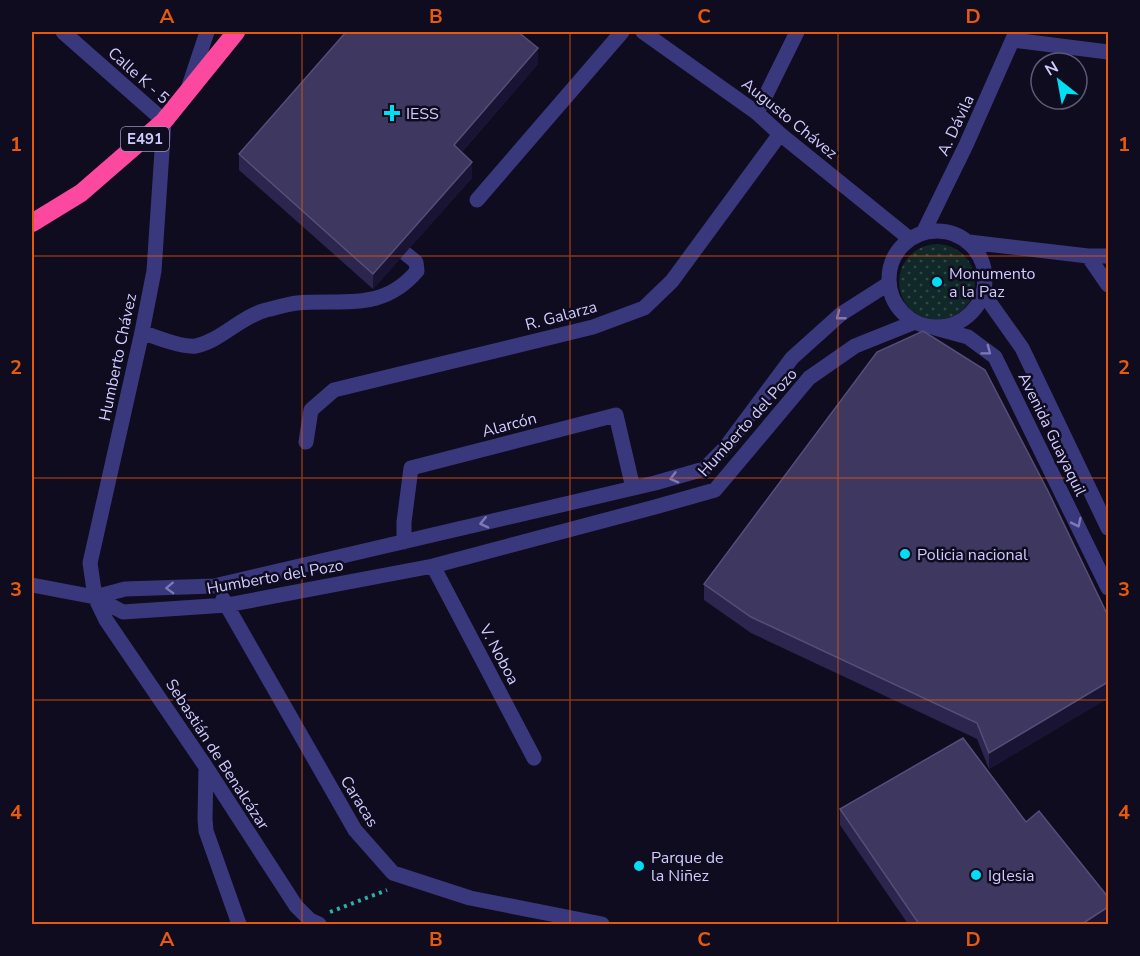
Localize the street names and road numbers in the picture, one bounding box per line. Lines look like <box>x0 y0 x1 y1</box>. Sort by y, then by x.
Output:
street label: Calle K - 5 <box>103 42 174 109</box>
street label: Augusto Chávez <box>737 73 842 164</box>
street label: A. Dávila <box>932 91 980 160</box>
road number: E491 <box>121 127 169 151</box>
street label: Humberto Chávez <box>94 292 142 423</box>
street label: R. Galarza <box>523 296 600 336</box>
street label: Humberto del Pozo <box>693 364 802 482</box>
street label: Avenida Guayaquil <box>1013 369 1092 500</box>
street label: Alarcón <box>479 407 539 443</box>
street label: Humberto del Pozo <box>205 554 346 600</box>
street label: V. Noboa <box>474 620 524 689</box>
street label: Sebastián de Benalcázar <box>160 675 274 834</box>
street label: Caracas <box>335 772 383 831</box>

